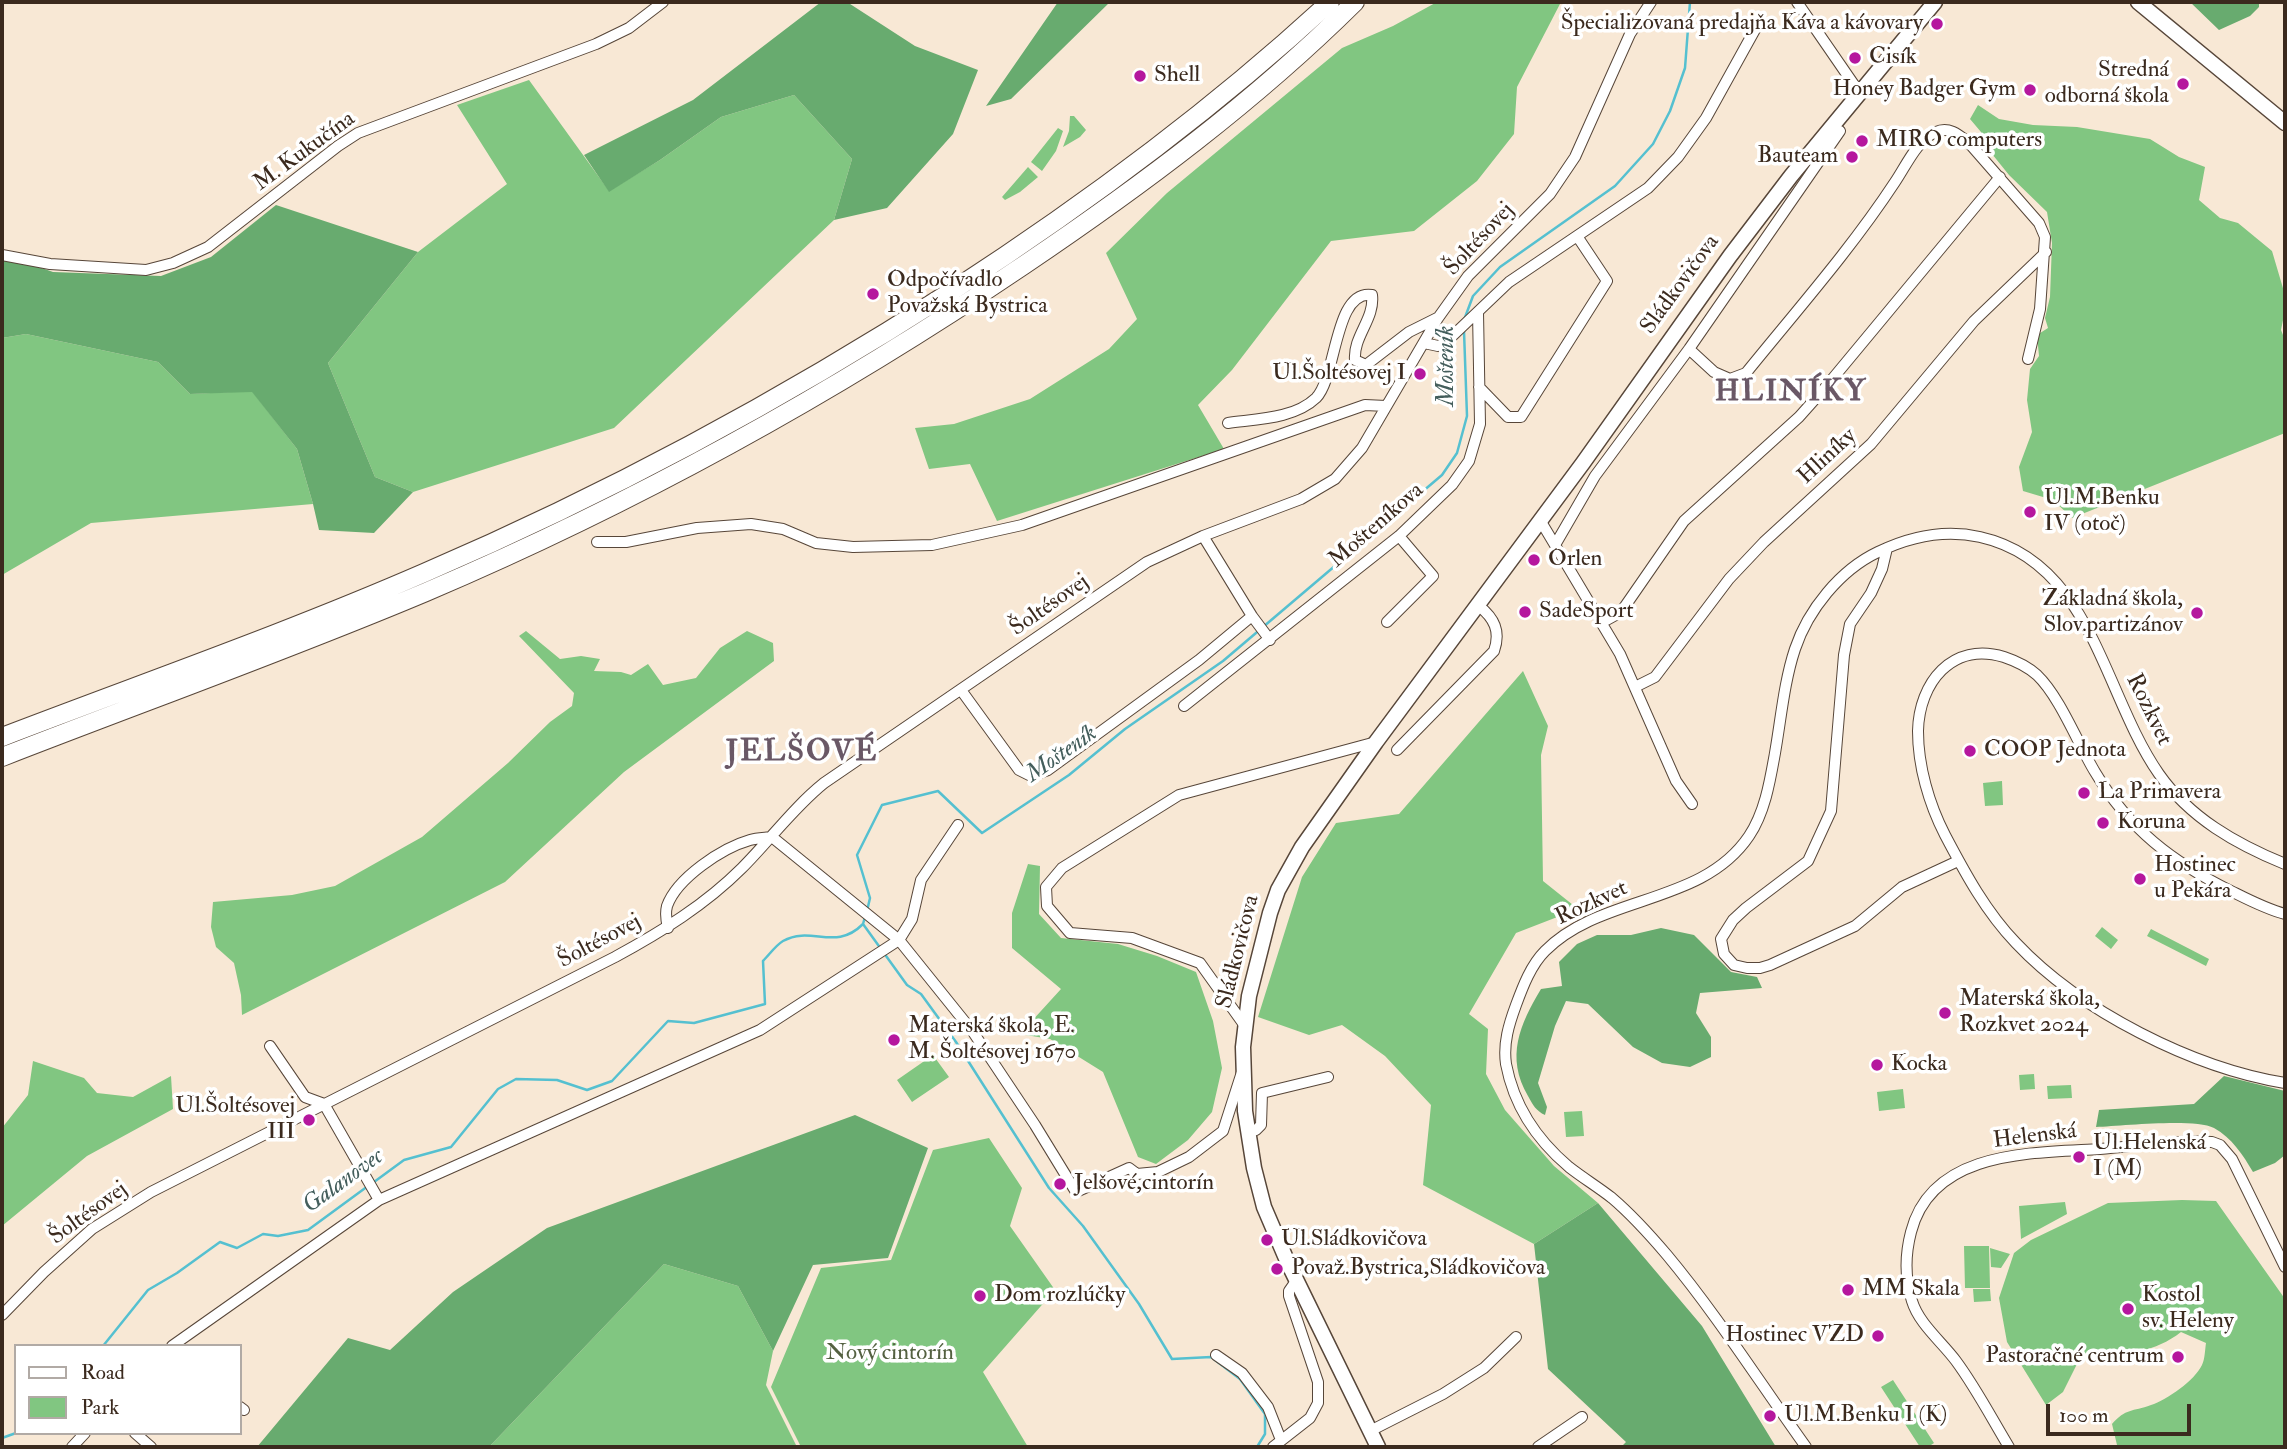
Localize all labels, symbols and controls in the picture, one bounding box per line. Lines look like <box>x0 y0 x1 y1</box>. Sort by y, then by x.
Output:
place label: Špecializovaná predajňa Káva a kávovary <box>1561 10 1923 38</box>
marker: Špecializovaná predajňa Káva a kávovary <box>1929 16 1945 32</box>
place label: Cisík <box>1869 44 1917 72</box>
marker: Cisík <box>1847 50 1863 66</box>
place label: Stredná odborná škola <box>2045 57 2169 111</box>
place label: Shell <box>1154 62 1200 90</box>
marker: Shell <box>1132 68 1148 84</box>
place label: Honey Badger Gym <box>1832 76 2016 104</box>
marker: Stredná odborná škola <box>2175 76 2191 92</box>
marker: Honey Badger Gym <box>2022 82 2038 98</box>
street label: M. Kukučína <box>249 106 361 198</box>
place label: MIRO computers <box>1876 127 2042 155</box>
marker: MIRO computers <box>1854 133 1870 149</box>
place label: Bauteam <box>1757 143 1838 171</box>
marker: Bauteam <box>1844 149 1860 165</box>
street label: Šoltésovej <box>1439 198 1521 282</box>
street label: Sládkovičova <box>1636 230 1726 340</box>
place label: Odpočívadlo Považská Bystrica <box>887 267 1048 321</box>
marker: Odpočívadlo Považská Bystrica <box>865 286 881 302</box>
water label: Mošteník <box>1434 326 1462 406</box>
place label: Ul.Šoltésovej I <box>1272 360 1406 388</box>
marker: Ul.Šoltésovej I <box>1412 366 1428 382</box>
district label: HLINÍKY <box>1716 376 1866 412</box>
street label: Hliníky <box>1793 423 1863 491</box>
street label: Mošteníkova <box>1324 477 1430 575</box>
place label: Ul.M.Benku IV (otoč) <box>2044 485 2160 539</box>
marker: Ul.M.Benku IV (otoč) <box>2022 504 2038 520</box>
place label: Orlen <box>1548 546 1602 574</box>
marker: Orlen <box>1526 552 1542 568</box>
street label: Šoltésovej <box>1005 569 1095 643</box>
place label: Základná škola, Slov.partizánov <box>2042 586 2183 640</box>
place label: SadeSport <box>1539 598 1634 626</box>
marker: SadeSport <box>1517 604 1533 620</box>
marker: Základná škola, Slov.partizánov <box>2189 605 2205 621</box>
street label: Rozkvet <box>2119 670 2177 750</box>
water label: Mošteník <box>1021 720 1103 790</box>
district label: JELŠOVÉ <box>727 736 877 772</box>
place label: COOP Jednota <box>1984 737 2126 765</box>
marker: COOP Jednota <box>1962 743 1978 759</box>
place label: La Primavera <box>2098 779 2221 807</box>
marker: La Primavera <box>2076 785 2092 801</box>
place label: Koruna <box>2117 809 2186 837</box>
marker: Koruna <box>2095 815 2111 831</box>
place label: Hostinec u Pekára <box>2154 852 2236 906</box>
marker: Hostinec u Pekára <box>2132 871 2148 887</box>
street label: Rozkvet <box>1552 875 1632 933</box>
street label: Sládkovičova <box>1212 892 1266 1012</box>
street label: Šoltésovej <box>554 909 646 975</box>
place label: Materská škola, Rozkvet 2024 <box>1959 986 2100 1040</box>
marker: Materská škola, Rozkvet 2024 <box>1937 1005 1953 1021</box>
place label: Materská škola, E. M. Šoltésovej 1670 <box>908 1013 1076 1067</box>
marker: Materská škola, E. M. Šoltésovej 1670 <box>886 1032 902 1048</box>
place label: Kocka <box>1891 1051 1947 1079</box>
marker: Kocka <box>1869 1057 1885 1073</box>
place label: Ul.Šoltésovej III <box>175 1093 295 1147</box>
marker: Ul.Šoltésovej III <box>301 1112 317 1128</box>
street label: Helenská <box>1992 1118 2078 1156</box>
place label: Ul.Helenská I (M) <box>2093 1130 2206 1184</box>
water label: Galanovec <box>298 1143 390 1221</box>
marker: Ul.Helenská I (M) <box>2071 1149 2087 1165</box>
place label: Jelšové,cintorín <box>1074 1170 1214 1198</box>
street label: Šoltésovej <box>44 1176 134 1252</box>
marker: Jelšové,cintorín <box>1052 1176 1068 1192</box>
place label: Ul.Sládkovičova <box>1281 1226 1427 1254</box>
marker: Ul.Sládkovičova <box>1259 1232 1275 1248</box>
place label: Považ.Bystrica,Sládkovičova <box>1291 1255 1545 1283</box>
marker: Považ.Bystrica,Sládkovičova <box>1269 1261 1285 1277</box>
place label: MM Skala <box>1862 1276 1960 1304</box>
place label: Dom rozlúčky <box>994 1282 1125 1310</box>
marker: MM Skala <box>1840 1282 1856 1298</box>
place label: Kostol sv. Heleny <box>2142 1282 2234 1336</box>
marker: Dom rozlúčky <box>972 1288 988 1304</box>
marker: Kostol sv. Heleny <box>2120 1301 2136 1317</box>
place label: Hostinec VZD <box>1725 1322 1864 1350</box>
marker: Hostinec VZD <box>1870 1328 1886 1344</box>
park label: Nový cintorín <box>826 1340 954 1368</box>
place label: Pastoračné centrum <box>1985 1343 2164 1371</box>
legend <box>14 1344 242 1435</box>
marker: Pastoračné centrum <box>2170 1349 2186 1365</box>
text: Road <box>81 1359 125 1386</box>
scale bar <box>2049 1390 2194 1434</box>
text: Park <box>81 1394 119 1421</box>
place label: Ul.M.Benku I (K) <box>1784 1402 1947 1430</box>
text: 100 m <box>2059 1402 2109 1429</box>
marker: Ul.M.Benku I (K) <box>1762 1408 1778 1424</box>

